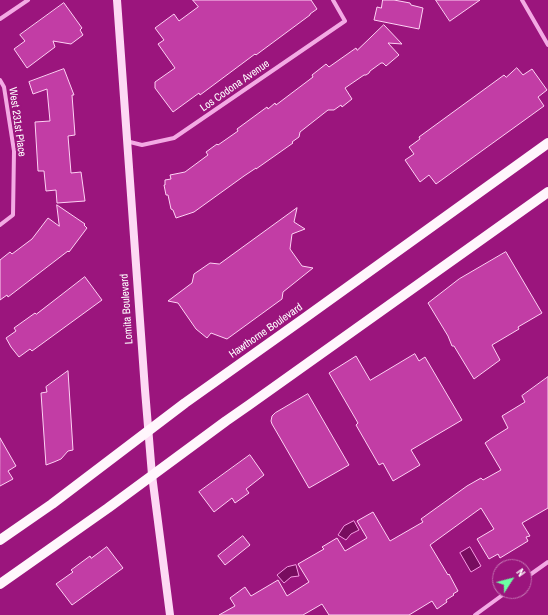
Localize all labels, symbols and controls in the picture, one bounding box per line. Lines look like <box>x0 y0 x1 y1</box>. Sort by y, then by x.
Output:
street label: Los Codona Avenue <box>198 57 272 115</box>
street label: West 231st Place <box>6 86 28 158</box>
street label: Lomita Boulevard <box>118 273 136 345</box>
street label: Hawthorne Boulevard <box>227 301 305 361</box>
north arrow <box>492 559 532 599</box>
text: N <box>513 566 528 579</box>

